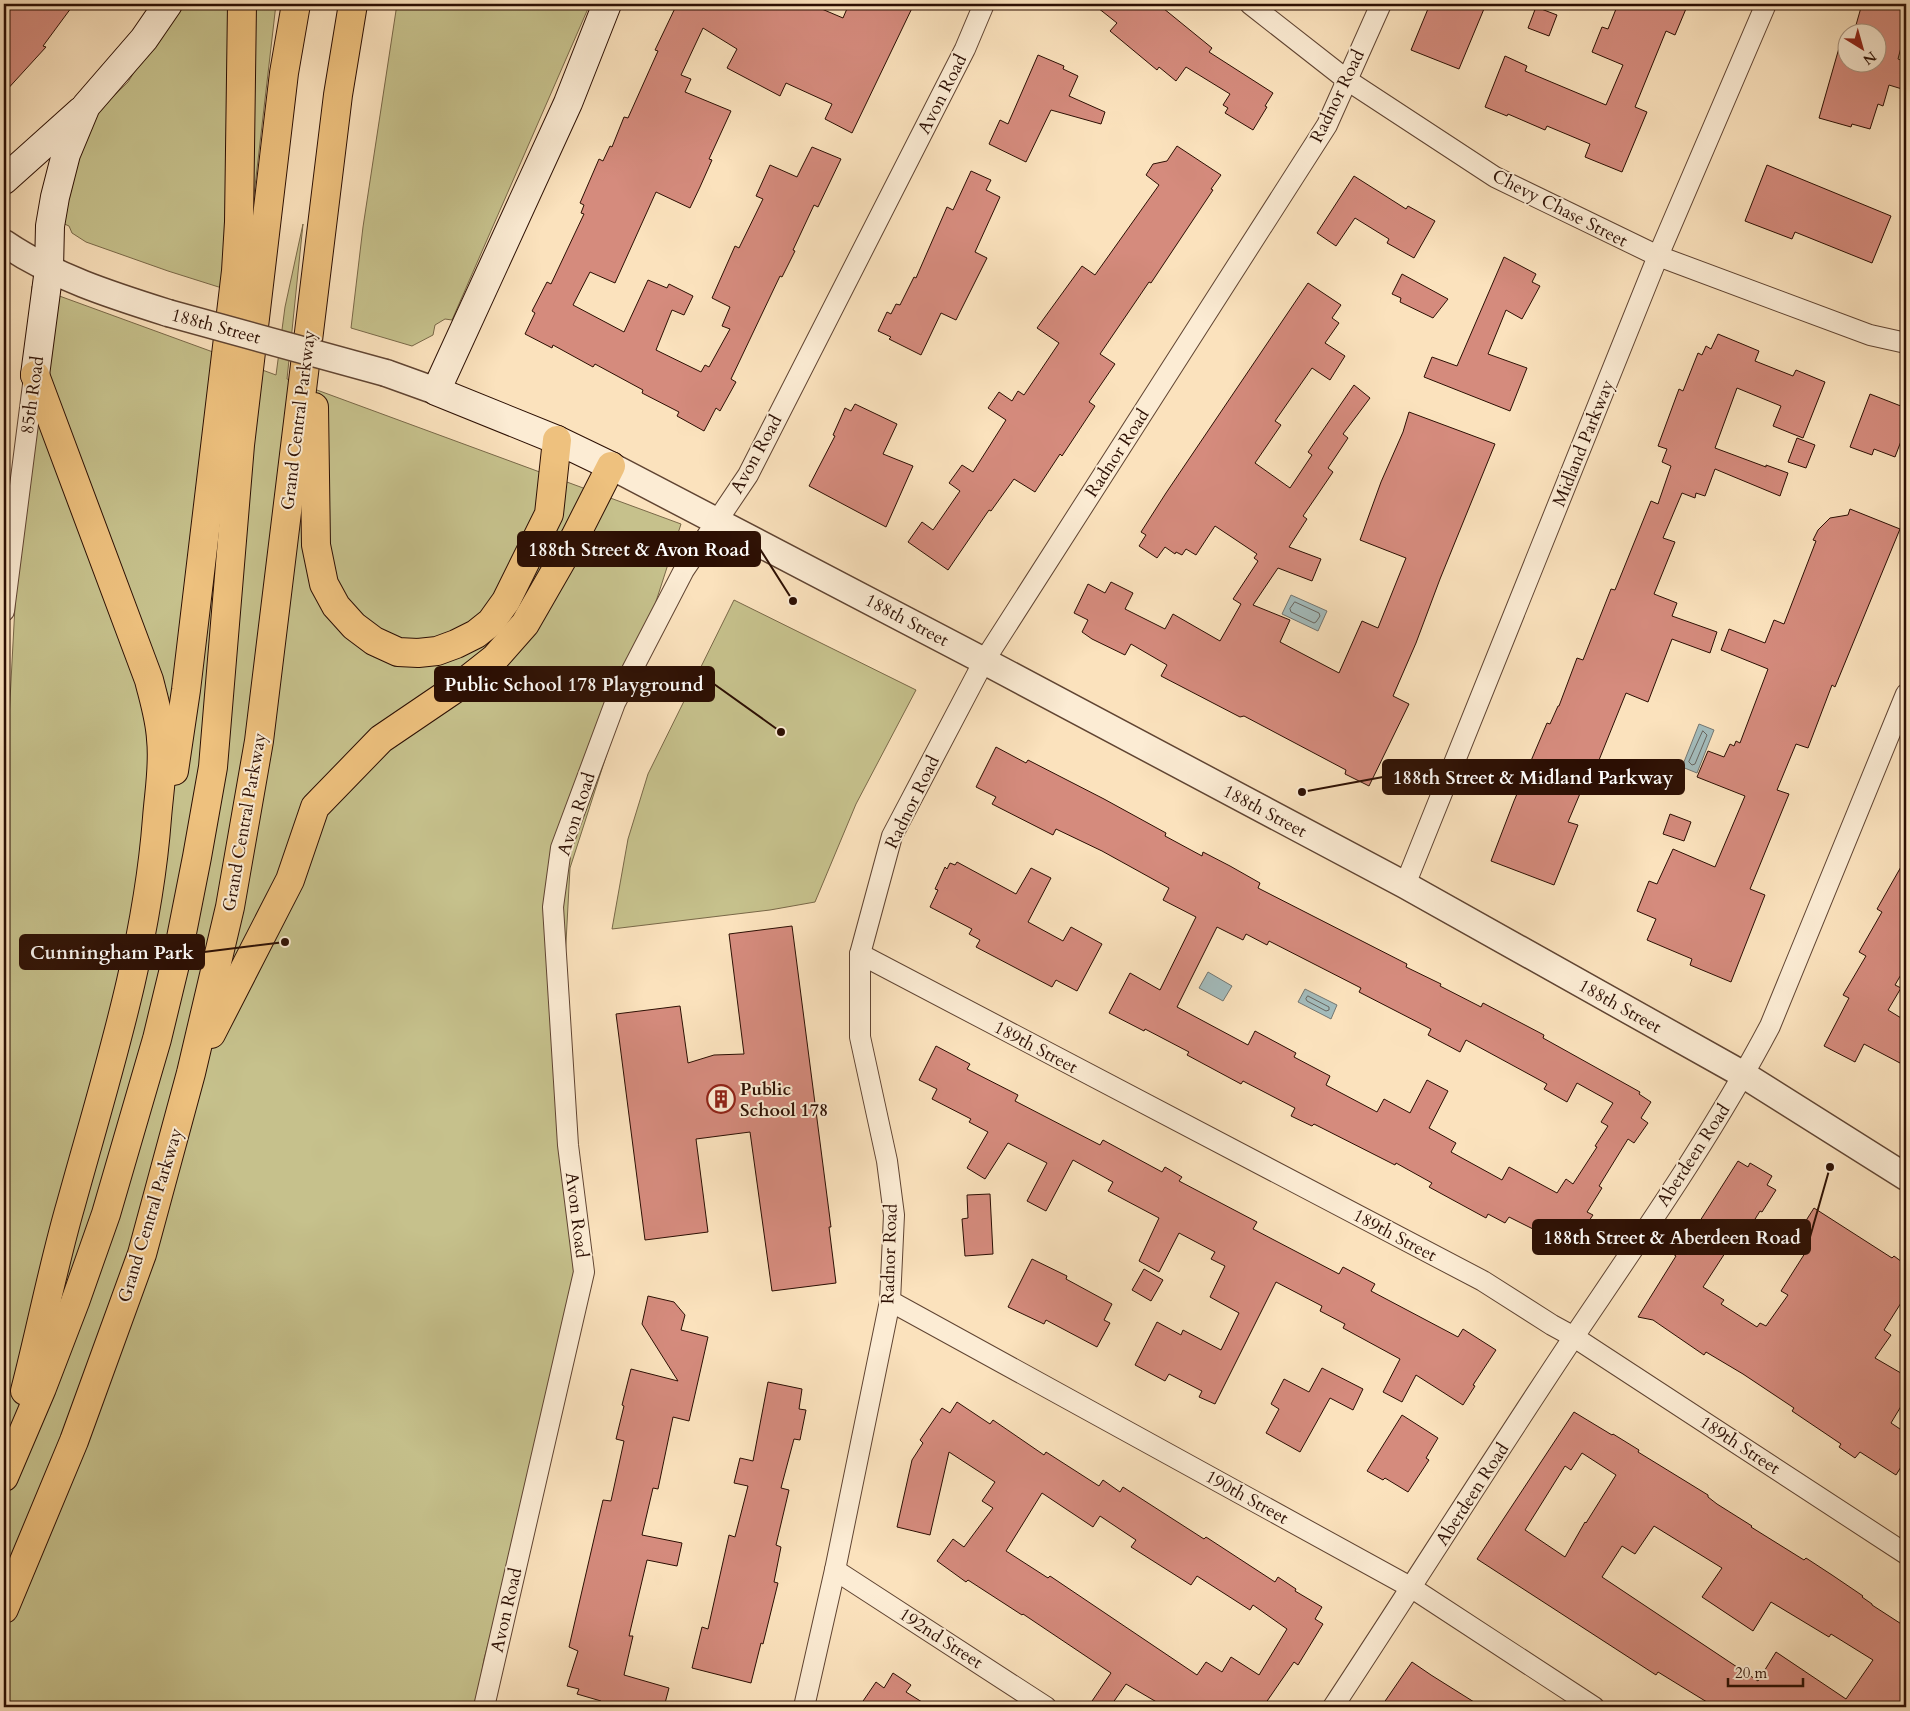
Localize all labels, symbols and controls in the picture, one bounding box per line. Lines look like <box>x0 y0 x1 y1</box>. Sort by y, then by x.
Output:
north arrow <box>1838 22 1888 72</box>
street label: Radnor Road <box>1304 45 1371 147</box>
text: N <box>1859 47 1880 69</box>
street label: Avon Road <box>912 50 973 138</box>
street label: Chevy Chase Street <box>1488 163 1632 254</box>
street label: 188th Street <box>169 303 264 350</box>
street label: Grand Central Parkway <box>275 328 322 512</box>
street label: 85th Road <box>15 354 50 436</box>
street label: Midland Parkway <box>1547 376 1621 510</box>
street label: Radnor Road <box>1079 404 1156 502</box>
street label: Avon Road <box>725 410 788 498</box>
callout: 188th Street & Avon Road <box>518 532 760 566</box>
text: 188th Street & Avon Road <box>528 537 750 563</box>
street label: 188th Street <box>861 588 953 653</box>
callout: Public School 178 Playground <box>435 667 714 701</box>
text: Public School 178 Playground <box>444 672 704 698</box>
street label: Grand Central Parkway <box>216 730 273 913</box>
street label: Radnor Road <box>879 751 946 853</box>
callout: 188th Street & Midland Parkway <box>1383 760 1684 794</box>
text: 188th Street & Midland Parkway <box>1393 765 1674 791</box>
street label: Avon Road <box>551 769 602 859</box>
street label: 188th Street <box>1219 779 1311 844</box>
callout: Cunningham Park <box>20 935 204 969</box>
text: Cunningham Park <box>30 940 194 966</box>
street label: 188th Street <box>1574 973 1666 1040</box>
street label: 189th Street <box>990 1015 1082 1080</box>
place label: Public School 178 <box>740 1077 828 1123</box>
building icon: Public School 178 <box>706 1084 736 1114</box>
street label: Aberdeen Road <box>1651 1099 1736 1211</box>
street label: Grand Central Parkway <box>112 1124 189 1305</box>
street label: Avon Road <box>559 1171 594 1260</box>
street label: Radnor Road <box>875 1203 904 1305</box>
street label: 189th Street <box>1349 1203 1441 1268</box>
callout: 188th Street & Aberdeen Road <box>1533 1220 1810 1254</box>
text: 188th Street & Aberdeen Road <box>1543 1225 1801 1251</box>
street label: 189th Street <box>1695 1410 1785 1481</box>
street label: Aberdeen Road <box>1430 1438 1515 1550</box>
street label: 190th Street <box>1201 1464 1293 1531</box>
street label: Avon Road <box>485 1565 528 1655</box>
street label: 192nd Street <box>894 1602 988 1675</box>
scale bar <box>1728 1656 1802 1688</box>
text: 20 m <box>1735 1663 1767 1683</box>

